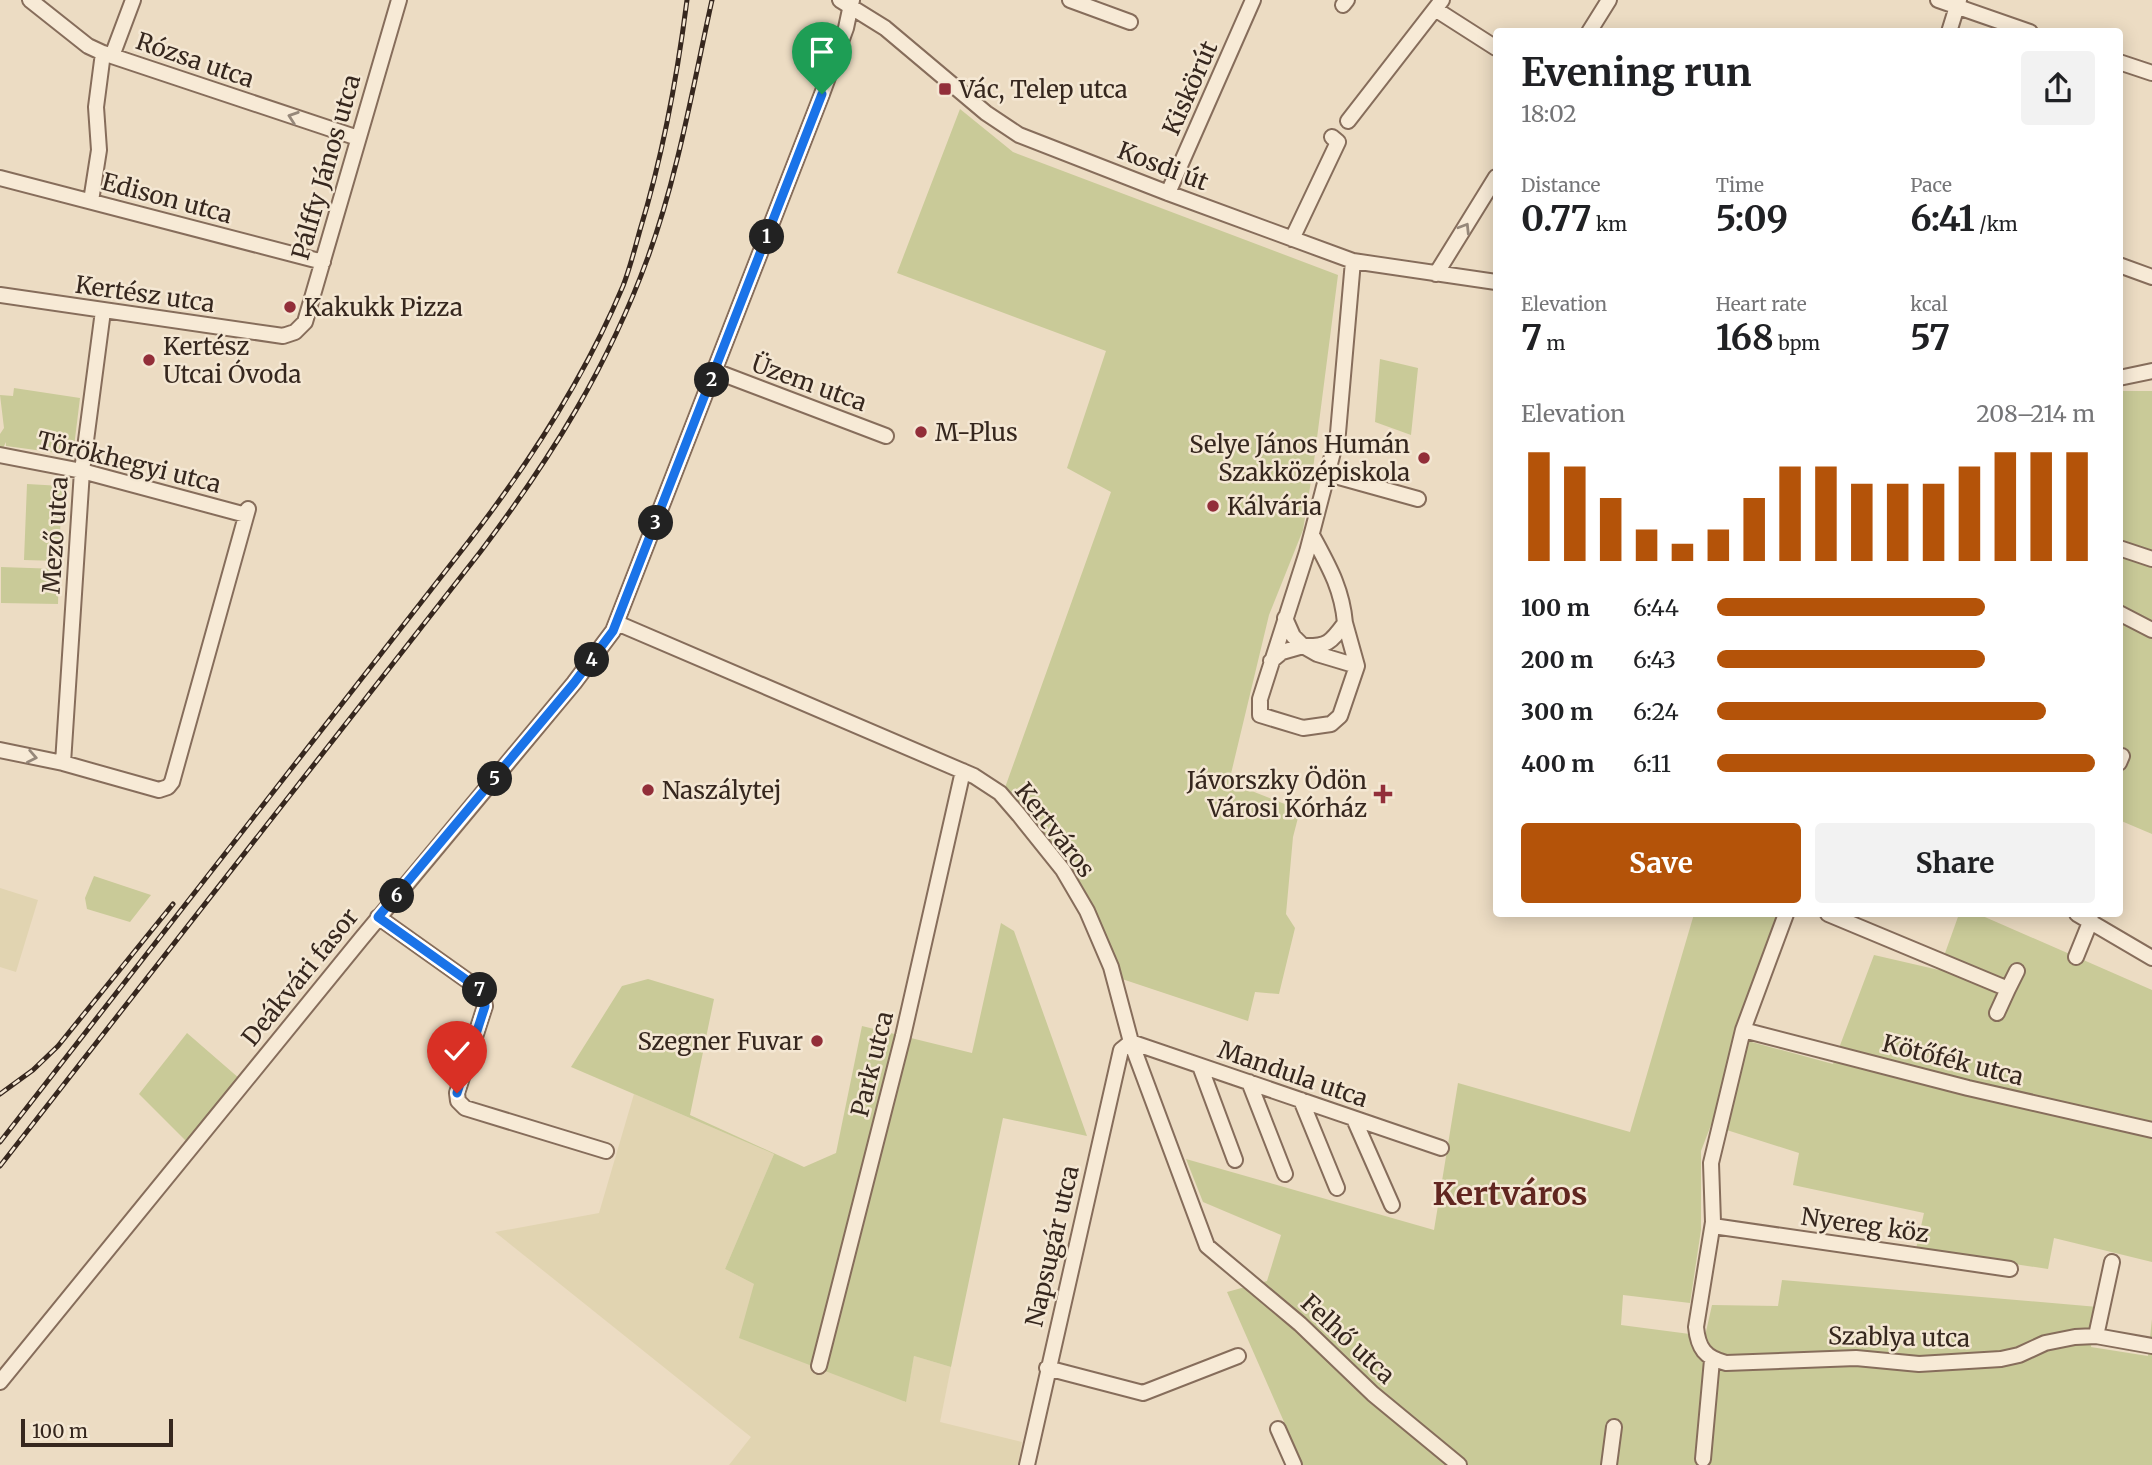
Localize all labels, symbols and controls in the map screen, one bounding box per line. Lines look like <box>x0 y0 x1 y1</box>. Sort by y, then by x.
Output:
pin <box>792 22 852 94</box>
street label: Rózsa utca <box>132 25 258 95</box>
icon: arrive <box>803 33 841 71</box>
street label: Kiskörút <box>1156 35 1225 140</box>
text: Evening run <box>1521 49 1752 96</box>
button: share <box>2021 51 2095 125</box>
street label: Pálffy János utca <box>285 71 367 263</box>
place label: Vác, Telep utca <box>958 74 1128 105</box>
marker: Vác, Telep utca <box>937 81 953 97</box>
text: 18:02 <box>1521 99 1577 128</box>
one-way arrow <box>287 111 300 125</box>
street label: Kosdi út <box>1113 135 1213 198</box>
street label: Edison utca <box>98 166 236 230</box>
text: Distance <box>1521 173 1600 197</box>
text: Time <box>1716 173 1764 197</box>
text: Pace <box>1910 173 1952 197</box>
text: 0.77 <box>1521 197 1592 241</box>
text: 5:09 <box>1716 197 1788 241</box>
text: 6:41 <box>1910 197 1975 241</box>
text: km <box>1592 212 1627 236</box>
text: /km <box>1975 212 2018 236</box>
pin: 1 <box>750 219 784 254</box>
one-way arrow <box>1456 222 1469 235</box>
text: 1 <box>762 224 771 248</box>
street label: Kertész utca <box>73 269 217 319</box>
place label: Kakukk Pizza <box>304 292 463 323</box>
text: Elevation <box>1521 292 1607 316</box>
text: Heart rate <box>1716 292 1807 316</box>
text: kcal <box>1910 292 1948 316</box>
marker: Kakukk Pizza <box>282 299 298 315</box>
text: 7 <box>1521 316 1542 360</box>
text: 168 <box>1716 316 1774 360</box>
text: 57 <box>1910 316 1950 360</box>
place label: Kertész Utcai Óvoda <box>163 331 301 390</box>
text: m <box>1542 331 1565 355</box>
text: bpm <box>1774 331 1820 355</box>
street label: Üzem utca <box>747 348 871 418</box>
marker: Kertész Utcai Óvoda <box>141 352 157 368</box>
pin: 2 <box>694 362 730 398</box>
text: 2 <box>706 367 717 391</box>
text: Elevation <box>1521 399 1625 428</box>
text: 208–214 m <box>1976 399 2095 428</box>
place label: M-Plus <box>935 417 1018 448</box>
street label: Törökhegyi utca <box>34 424 224 500</box>
marker: M-Plus <box>913 424 929 440</box>
place label: Selye János Humán Szakközépiskola <box>1189 429 1410 488</box>
marker: Selye János Humán Szakközépiskola <box>1416 450 1432 466</box>
street label: Mező utca <box>35 475 75 595</box>
place label: Kálvária <box>1227 491 1322 522</box>
marker: Kálvária <box>1205 498 1221 514</box>
pin: 3 <box>638 505 674 540</box>
text: 3 <box>650 510 661 534</box>
text: 100 m <box>1521 593 1590 622</box>
text: 6:44 <box>1633 593 1679 622</box>
pin: 4 <box>574 642 610 678</box>
text: 200 m <box>1521 645 1593 674</box>
text: 6:43 <box>1633 645 1676 674</box>
text: 4 <box>585 647 598 671</box>
text: 300 m <box>1521 697 1593 726</box>
text: 6:24 <box>1633 697 1679 726</box>
one-way arrow <box>26 748 38 763</box>
text: 400 m <box>1521 749 1595 778</box>
text: 6:11 <box>1633 749 1671 778</box>
pin: 5 <box>477 762 512 796</box>
place label: Jávorszky Ödön Városi Kórház <box>1186 765 1367 824</box>
text: 5 <box>489 766 500 790</box>
place label: Naszálytej <box>662 775 782 806</box>
street label: Kertváros <box>1008 776 1102 884</box>
marker: Naszálytej <box>640 782 656 798</box>
marker: Jávorszky Ödön Városi Kórház <box>1373 784 1393 804</box>
button: Save <box>1521 823 1801 903</box>
button: Share <box>1815 823 2095 903</box>
pin: 6 <box>380 878 414 914</box>
text: 6 <box>391 883 402 907</box>
street label: Deákvári fasor <box>235 902 365 1052</box>
pin: 7 <box>462 972 498 1007</box>
text: 7 <box>474 977 485 1001</box>
street label: Park utca <box>844 1008 900 1120</box>
pin <box>427 1021 487 1093</box>
place label: Szegner Fuvar <box>638 1026 803 1057</box>
street label: Kötőfék utca <box>1879 1027 2027 1093</box>
icon: check <box>438 1032 476 1070</box>
marker: Szegner Fuvar <box>809 1033 825 1049</box>
street label: Mandula utca <box>1214 1034 1372 1114</box>
street label: Napsugár utca <box>1018 1162 1086 1330</box>
district label: Kertváros <box>1433 1174 1587 1214</box>
street label: Nyereg köz <box>1799 1201 1931 1249</box>
street label: Felhő utca <box>1294 1288 1402 1391</box>
street label: Szablya utca <box>1828 1320 1970 1354</box>
scale bar <box>21 1416 173 1448</box>
text: 100 m <box>32 1419 88 1443</box>

